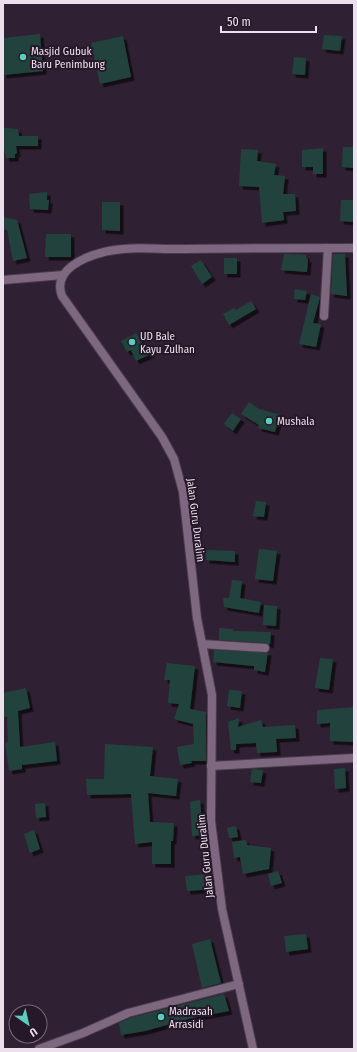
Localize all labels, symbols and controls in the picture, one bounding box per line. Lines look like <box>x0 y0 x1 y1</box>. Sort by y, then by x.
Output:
scale bar <box>221 8 316 34</box>
text: 50 m <box>227 15 251 29</box>
place label: Masjid Gubuk Baru Penimbung <box>31 45 106 71</box>
marker: Masjid Gubuk Baru Penimbung <box>18 52 28 62</box>
place label: UD Bale Kayu Zulhan <box>140 330 195 356</box>
marker: UD Bale Kayu Zulhan <box>127 337 137 347</box>
place label: Mushala <box>277 415 315 428</box>
marker: Mushala <box>264 416 274 426</box>
street label: Jalan Guru Duralim <box>184 477 207 563</box>
street label: Jalan Guru Duralim <box>195 813 216 898</box>
north arrow <box>8 1004 48 1044</box>
place label: Madrasah Arrasidi <box>169 1005 213 1031</box>
marker: Madrasah Arrasidi <box>156 1012 166 1022</box>
text: U <box>27 1025 40 1039</box>

